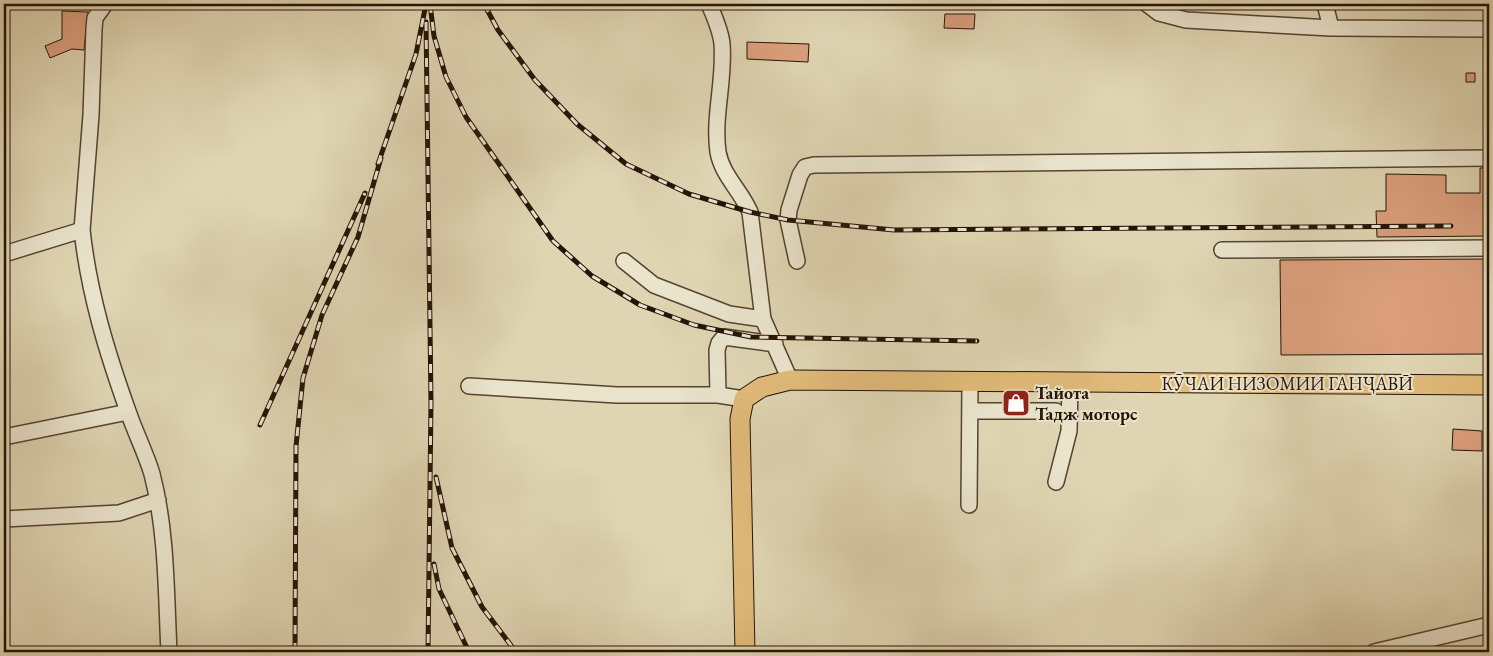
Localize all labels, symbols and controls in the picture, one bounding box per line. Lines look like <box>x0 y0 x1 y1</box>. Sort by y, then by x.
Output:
street label: КӮЧАИ НИЗОМИИ ГАНҶАВӢ <box>1161 372 1413 395</box>
place label: Тайота Тадж моторс <box>1035 381 1138 425</box>
shop icon: Тайота Тадж моторс <box>1001 388 1031 418</box>

